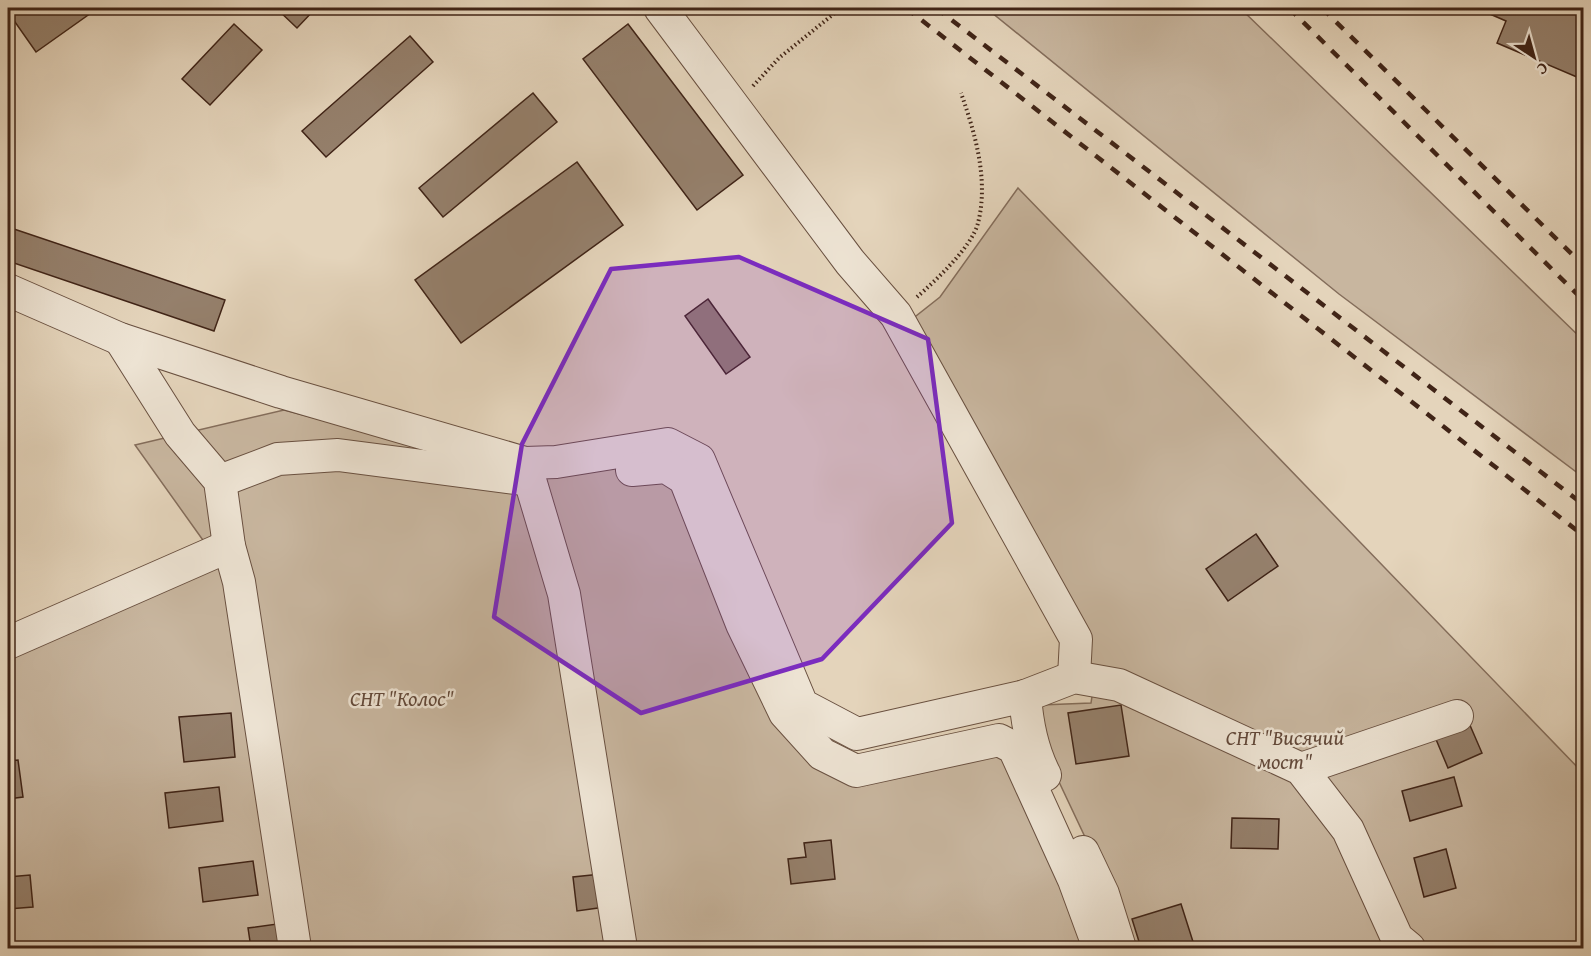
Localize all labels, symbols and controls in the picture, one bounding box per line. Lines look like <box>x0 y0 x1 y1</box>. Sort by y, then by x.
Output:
north arrow <box>1504 27 1564 87</box>
text: С <box>1532 57 1554 82</box>
park label: СНТ "Колос" <box>350 683 455 714</box>
park label: СНТ "Висячий мост" <box>1226 722 1344 777</box>

